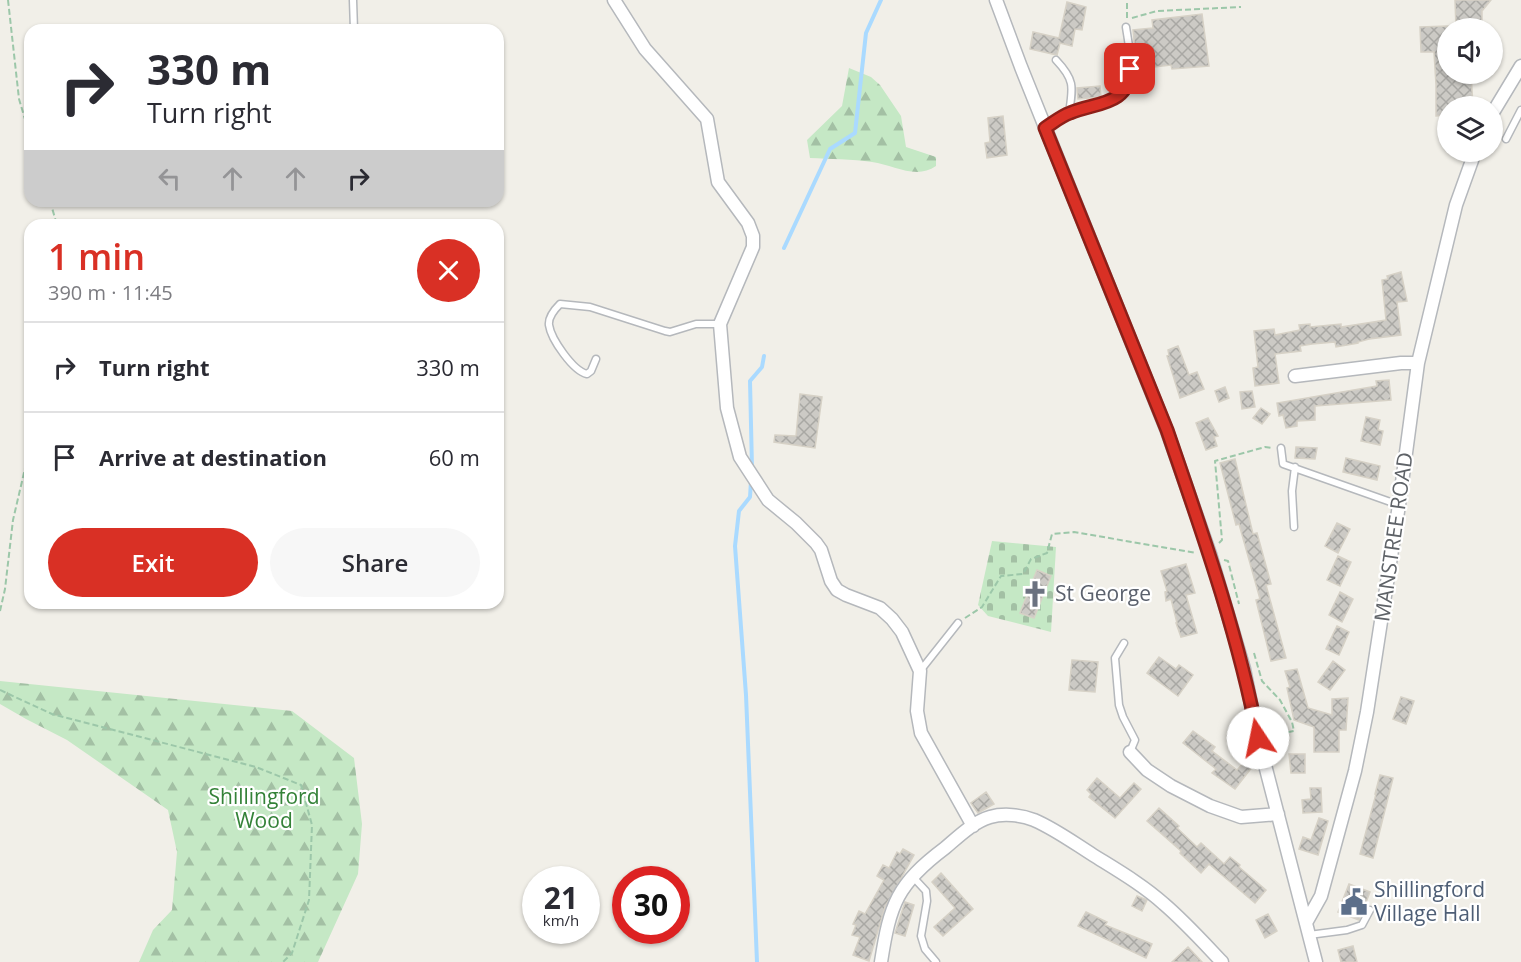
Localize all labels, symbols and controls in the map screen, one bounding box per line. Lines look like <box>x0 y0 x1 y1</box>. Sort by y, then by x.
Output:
map controls <box>1437 18 1503 162</box>
button: sound <box>1437 18 1503 84</box>
text: 330 m <box>147 40 271 97</box>
pin <box>1104 43 1155 94</box>
icon: right <box>48 48 126 126</box>
icon: arrive <box>1113 52 1146 85</box>
text: Turn right <box>147 94 272 131</box>
button: layers <box>1437 96 1503 162</box>
icon: left <box>153 162 186 195</box>
icon: ahead <box>216 162 249 195</box>
icon: ahead <box>279 162 312 195</box>
icon: right <box>342 162 375 195</box>
text: 1 min <box>48 232 145 281</box>
button: close <box>417 239 480 302</box>
text: 390 m · 11:45 <box>48 279 173 306</box>
icon: right <box>48 351 81 384</box>
text: Turn right <box>99 352 210 382</box>
text: 330 m <box>416 352 480 382</box>
icon: arrive <box>48 441 81 474</box>
text: Arrive at destination <box>99 442 327 472</box>
text: 60 m <box>429 442 480 472</box>
street label: MANSTREE ROAD <box>1367 450 1419 623</box>
button: Exit <box>48 528 258 597</box>
button: Share <box>270 528 480 597</box>
church icon: St George <box>1020 579 1050 609</box>
place label: St George <box>1055 579 1151 607</box>
position arrow <box>1226 706 1290 770</box>
park label: Shillingford Wood <box>208 782 320 834</box>
speed limit sign: 30 <box>612 866 690 944</box>
place label: Shillingford Village Hall <box>1374 875 1485 927</box>
text: 21 <box>544 877 578 918</box>
public building icon: Shillingford Village Hall <box>1339 887 1369 917</box>
text: km/h <box>543 910 579 930</box>

